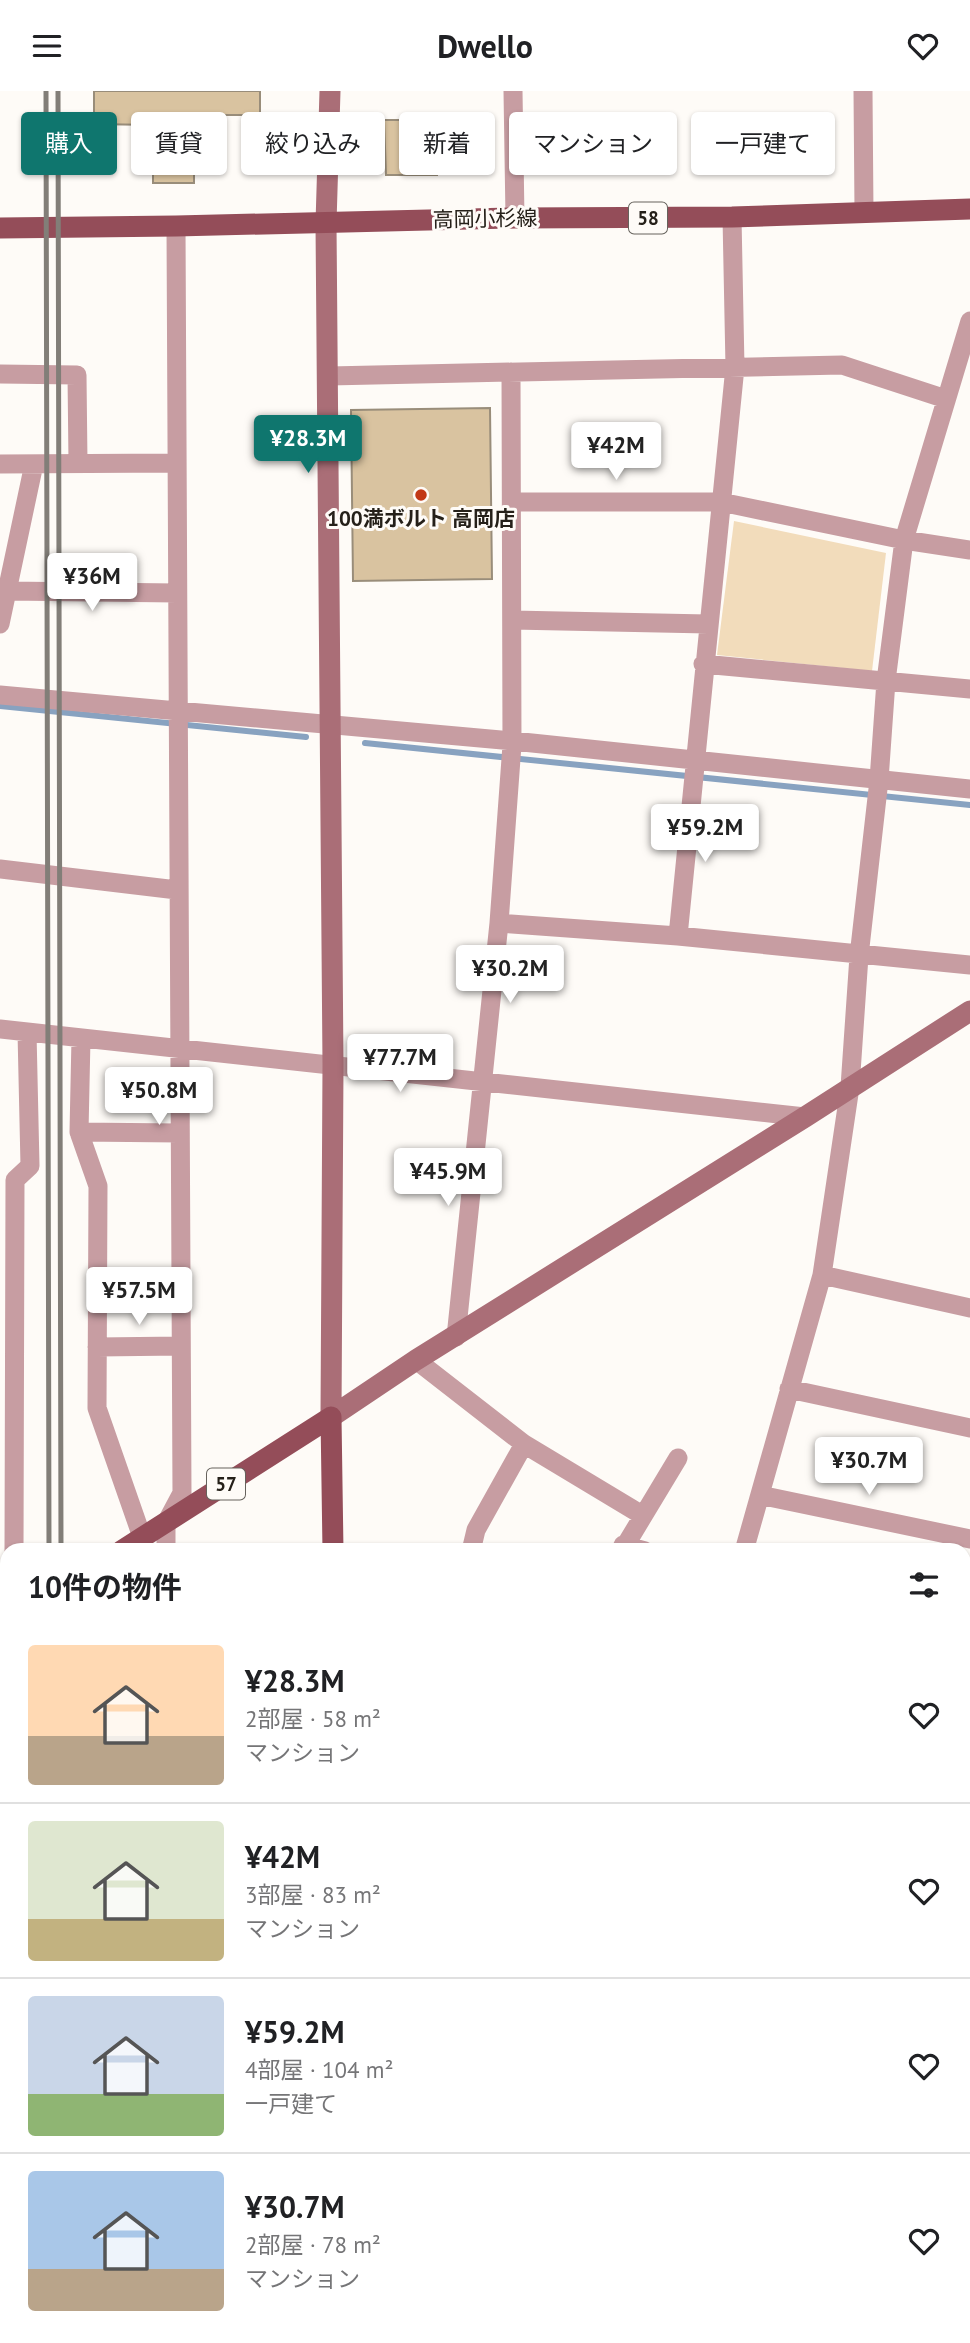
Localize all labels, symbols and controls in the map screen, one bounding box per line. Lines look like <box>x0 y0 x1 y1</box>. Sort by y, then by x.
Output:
text: Dwello <box>437 25 533 67</box>
icon: menu <box>28 27 66 65</box>
icon: heart <box>904 27 942 65</box>
chip: 購入 <box>21 112 117 175</box>
chip: 賃貸 <box>131 112 227 175</box>
chip: 絞り込み <box>241 112 385 175</box>
chip: 新着 <box>399 112 495 175</box>
chip: マンション <box>509 112 677 175</box>
chip: 一戸建て <box>691 112 835 175</box>
road number: 58 <box>629 202 667 233</box>
street label: 高岡小杉線 <box>432 204 538 233</box>
pin: ¥28.3M <box>251 415 365 475</box>
text: ¥28.3M <box>270 423 346 452</box>
pin: ¥42M <box>575 423 657 482</box>
text: ¥42M <box>587 430 645 459</box>
marker: 100満ボルト 高岡店 <box>413 487 429 503</box>
place label: 100満ボルト 高岡店 <box>327 505 515 532</box>
pin: ¥36M <box>51 553 133 613</box>
text: ¥36M <box>63 561 121 590</box>
pin: ¥59.2M <box>648 805 762 864</box>
text: ¥59.2M <box>667 812 743 841</box>
pin: ¥30.2M <box>453 946 567 1005</box>
text: ¥30.2M <box>472 953 548 982</box>
pin: ¥77.7M <box>343 1035 457 1094</box>
text: ¥77.7M <box>363 1042 437 1071</box>
pin: ¥50.8M <box>102 1067 216 1127</box>
text: ¥50.8M <box>121 1075 197 1104</box>
pin: ¥45.9M <box>391 1149 505 1208</box>
text: ¥45.9M <box>410 1156 486 1185</box>
pin: ¥57.5M <box>82 1267 196 1327</box>
text: ¥57.5M <box>102 1275 176 1304</box>
pin: ¥30.7M <box>812 1437 926 1497</box>
text: ¥30.7M <box>831 1445 907 1474</box>
road number: 57 <box>207 1469 245 1499</box>
icon: filters <box>905 1566 943 1604</box>
text: 10件の物件 <box>28 1567 182 1606</box>
text: ¥28.3M <box>245 1661 344 1700</box>
icon: home <box>84 1673 168 1757</box>
icon: heart <box>905 1696 943 1734</box>
text: 2部屋 · 58 m² <box>245 1704 381 1733</box>
text: マンション <box>245 1738 360 1767</box>
text: ¥42M <box>245 1837 320 1876</box>
icon: home <box>84 1849 168 1933</box>
icon: heart <box>905 1872 943 1910</box>
text: 3部屋 · 83 m² <box>245 1880 381 1909</box>
text: マンション <box>245 1914 360 1943</box>
text: ¥59.2M <box>245 2012 344 2051</box>
icon: home <box>84 2024 168 2108</box>
icon: heart <box>905 2047 943 2085</box>
text: 4部屋 · 104 m² <box>245 2055 393 2084</box>
text: 一戸建て <box>245 2089 337 2118</box>
text: ¥30.7M <box>245 2187 344 2226</box>
icon: home <box>84 2199 168 2283</box>
icon: heart <box>905 2222 943 2260</box>
text: 2部屋 · 78 m² <box>245 2230 381 2259</box>
text: マンション <box>245 2264 360 2293</box>

